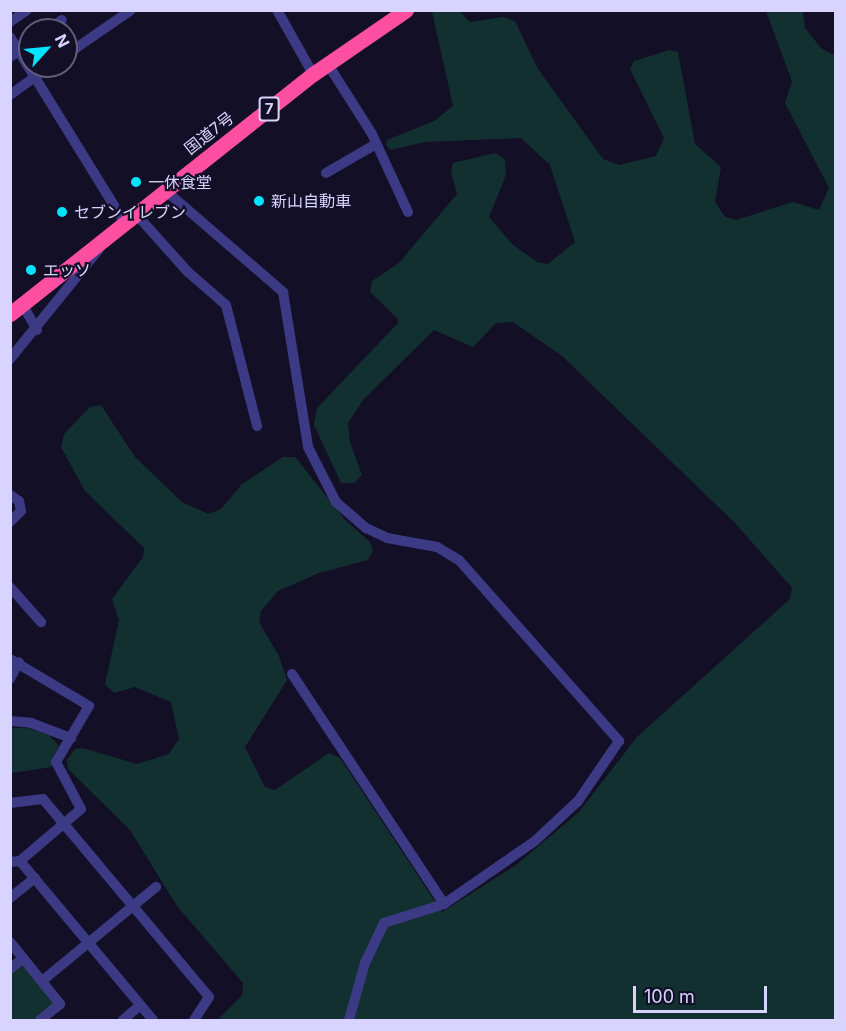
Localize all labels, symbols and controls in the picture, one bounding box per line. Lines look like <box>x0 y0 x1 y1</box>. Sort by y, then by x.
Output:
north arrow <box>18 18 78 78</box>
text: N <box>51 31 74 51</box>
road number: 7 <box>258 97 280 121</box>
street label: 国道7号 <box>181 108 237 158</box>
place label: 一休食堂 <box>148 172 212 192</box>
marker: 一休食堂 <box>129 175 143 189</box>
place label: 新山自動車 <box>271 191 351 211</box>
marker: 新山自動車 <box>252 194 266 208</box>
place label: セブンイレブン <box>74 202 186 222</box>
marker: セブンイレブン <box>55 205 69 219</box>
place label: エッソ <box>43 260 91 280</box>
marker: エッソ <box>24 263 38 277</box>
scale bar <box>636 974 770 1012</box>
text: 100 m <box>644 986 695 1007</box>

